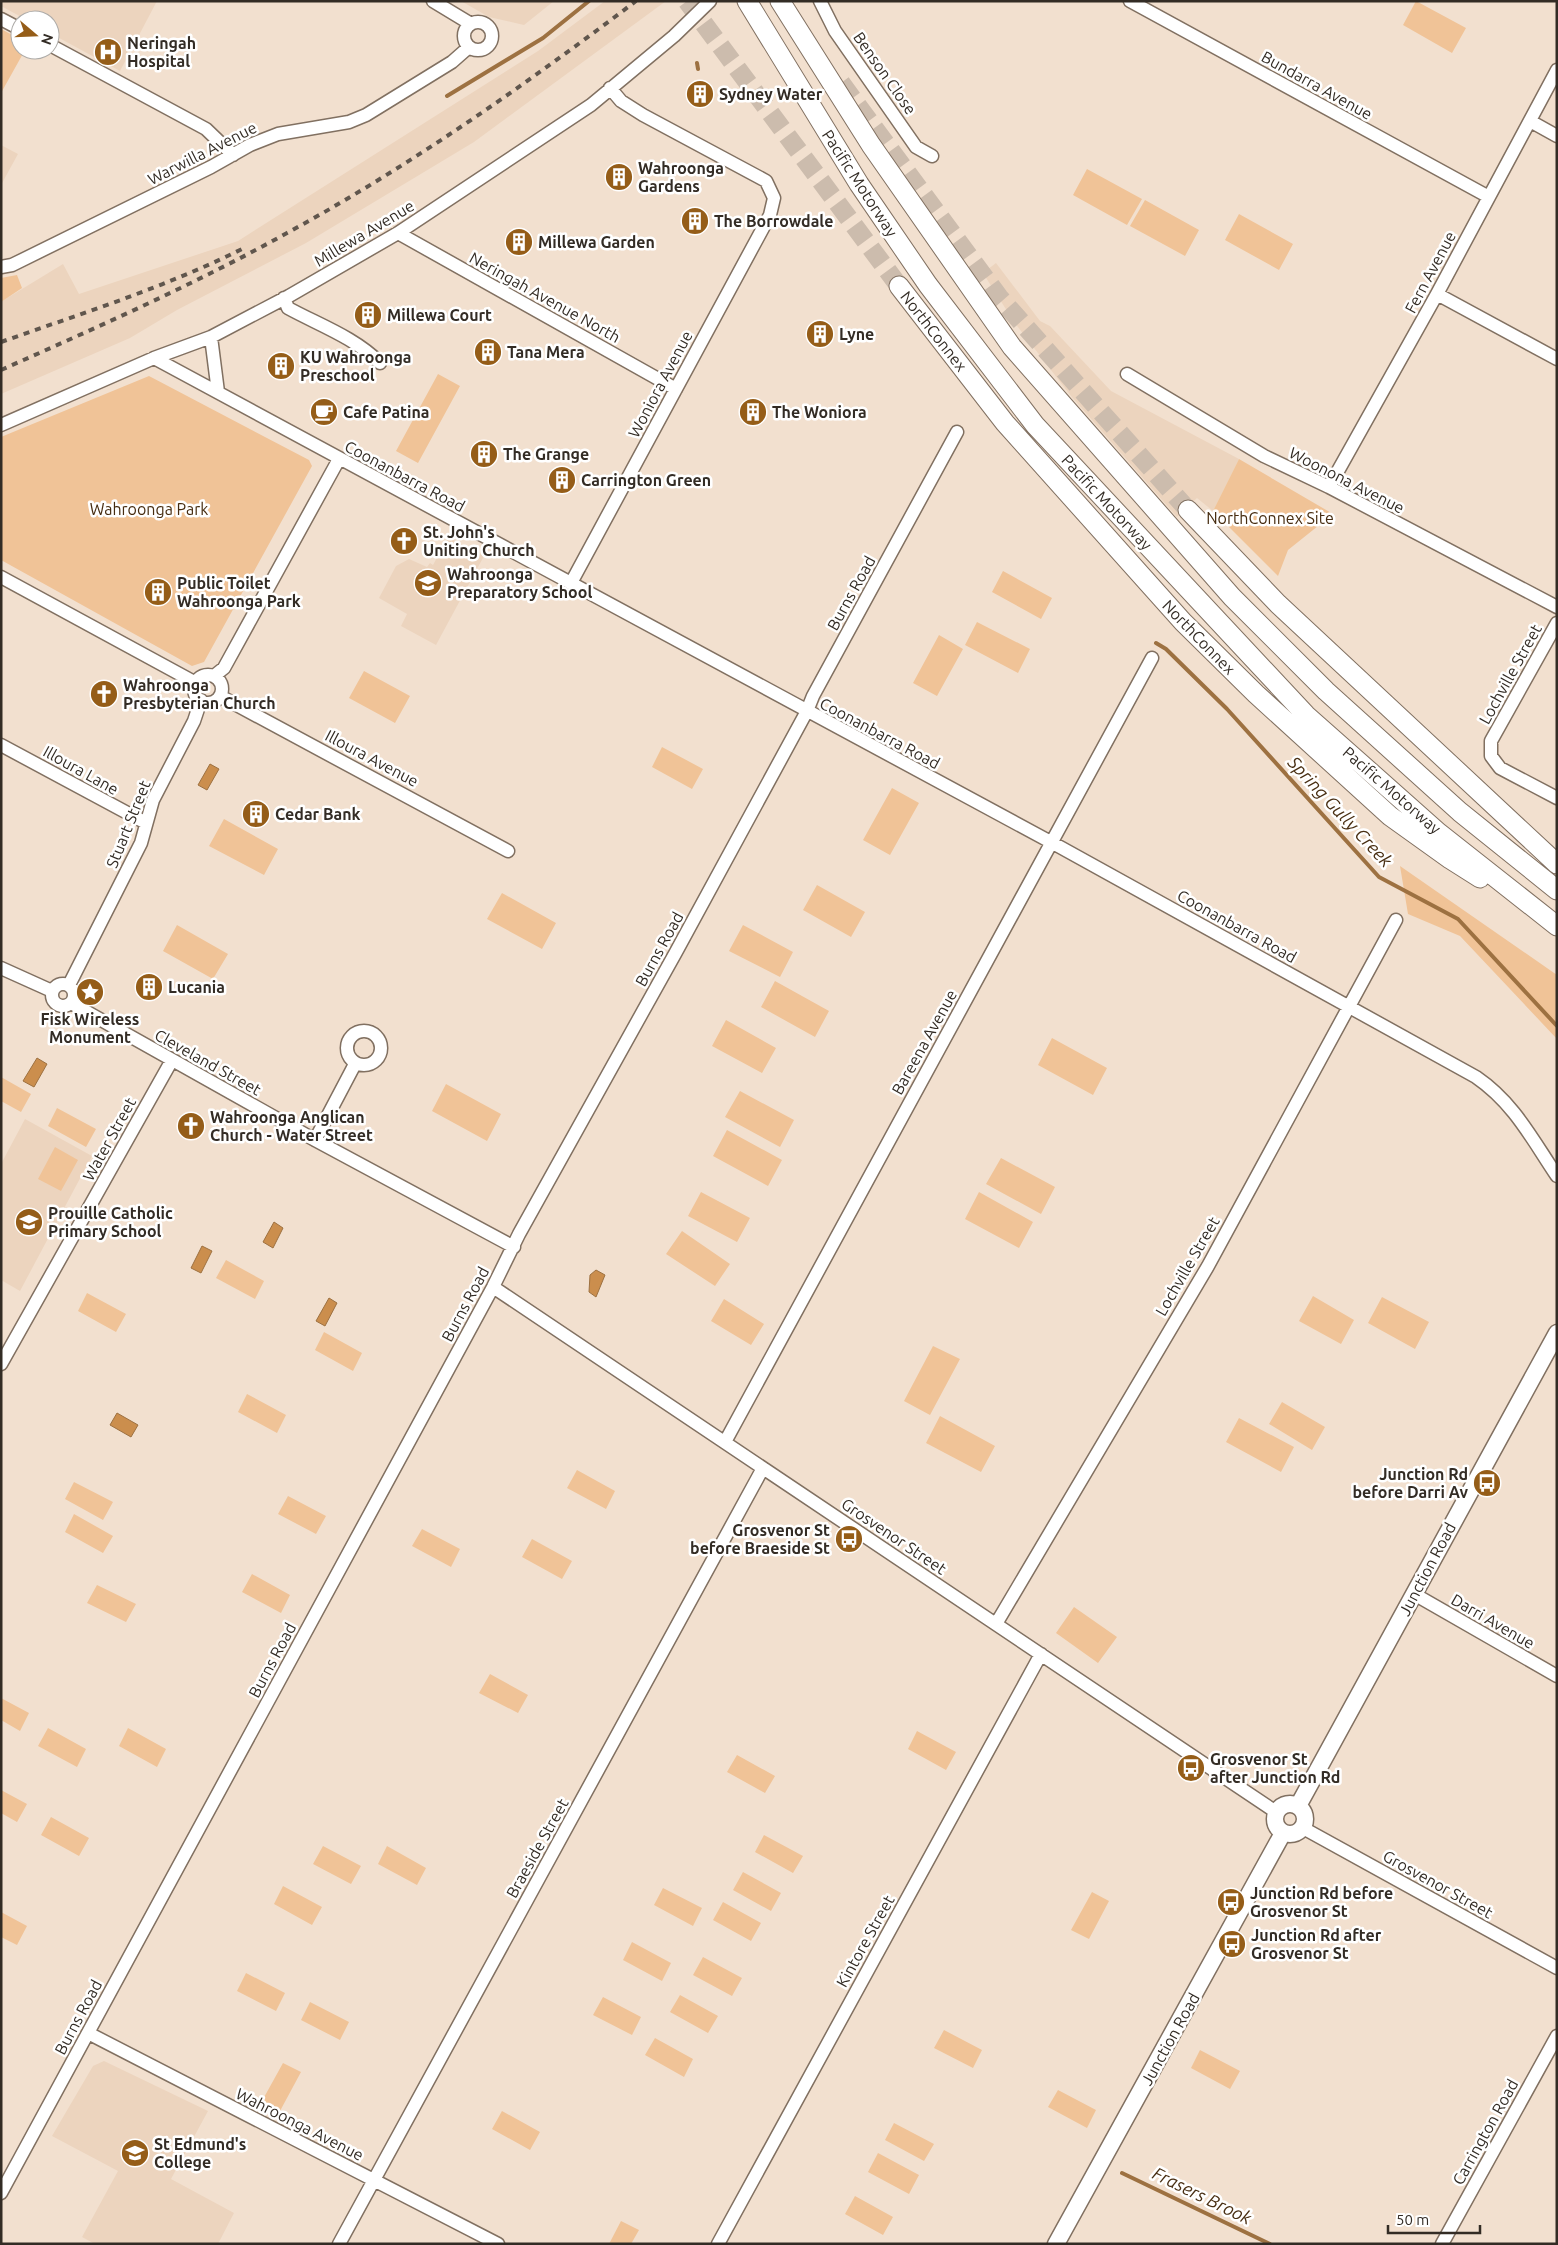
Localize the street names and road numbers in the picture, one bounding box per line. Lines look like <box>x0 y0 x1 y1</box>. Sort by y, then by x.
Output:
street label: Benson Close <box>850 28 920 118</box>
street label: Bundarra Avenue <box>1258 47 1376 123</box>
street label: Warwilla Avenue <box>145 118 259 188</box>
street label: Pacific Motorway <box>819 126 901 240</box>
street label: Millewa Avenue <box>311 196 417 270</box>
street label: Fern Avenue <box>1401 228 1459 316</box>
street label: Neringah Avenue North <box>467 248 623 346</box>
street label: NorthConnex <box>897 287 971 375</box>
street label: Woniora Avenue <box>624 328 696 440</box>
street label: Coonanbarra Road <box>342 437 468 515</box>
street label: Woonona Avenue <box>1286 443 1408 517</box>
street label: Pacific Motorway <box>1058 451 1156 554</box>
street label: Burns Road <box>823 553 879 633</box>
street label: NorthConnex <box>1159 596 1239 678</box>
street label: Lochville Street <box>1475 620 1545 727</box>
street label: Coonanbarra Road <box>817 694 943 772</box>
street label: Illoura Avenue <box>322 726 422 790</box>
street label: Illoura Lane <box>40 742 122 798</box>
street label: Pacific Motorway <box>1339 743 1445 838</box>
street label: Stuart Street <box>102 777 154 870</box>
street label: Coonanbarra Road <box>1174 886 1300 966</box>
street label: Burns Road <box>631 909 687 989</box>
street label: Bareena Avenue <box>888 986 960 1098</box>
street label: Cleveland Street <box>152 1025 265 1099</box>
street label: Water Street <box>79 1094 140 1184</box>
street label: Lochville Street <box>1151 1213 1223 1319</box>
street label: Burns Road <box>438 1264 492 1344</box>
street label: Grosvenor Street <box>838 1494 950 1578</box>
street label: Junction Road <box>1395 1519 1459 1619</box>
street label: Darri Avenue <box>1448 1590 1538 1652</box>
street label: Burns Road <box>245 1620 299 1700</box>
street label: Braeside Street <box>502 1795 572 1901</box>
street label: Grosvenor Street <box>1380 1846 1497 1922</box>
street label: Kintore Street <box>832 1891 898 1990</box>
street label: Burns Road <box>51 1977 105 2057</box>
street label: Junction Road <box>1137 1990 1203 2088</box>
street label: Carrington Road <box>1449 2076 1521 2188</box>
street label: Wahroonga Avenue <box>233 2084 367 2164</box>

